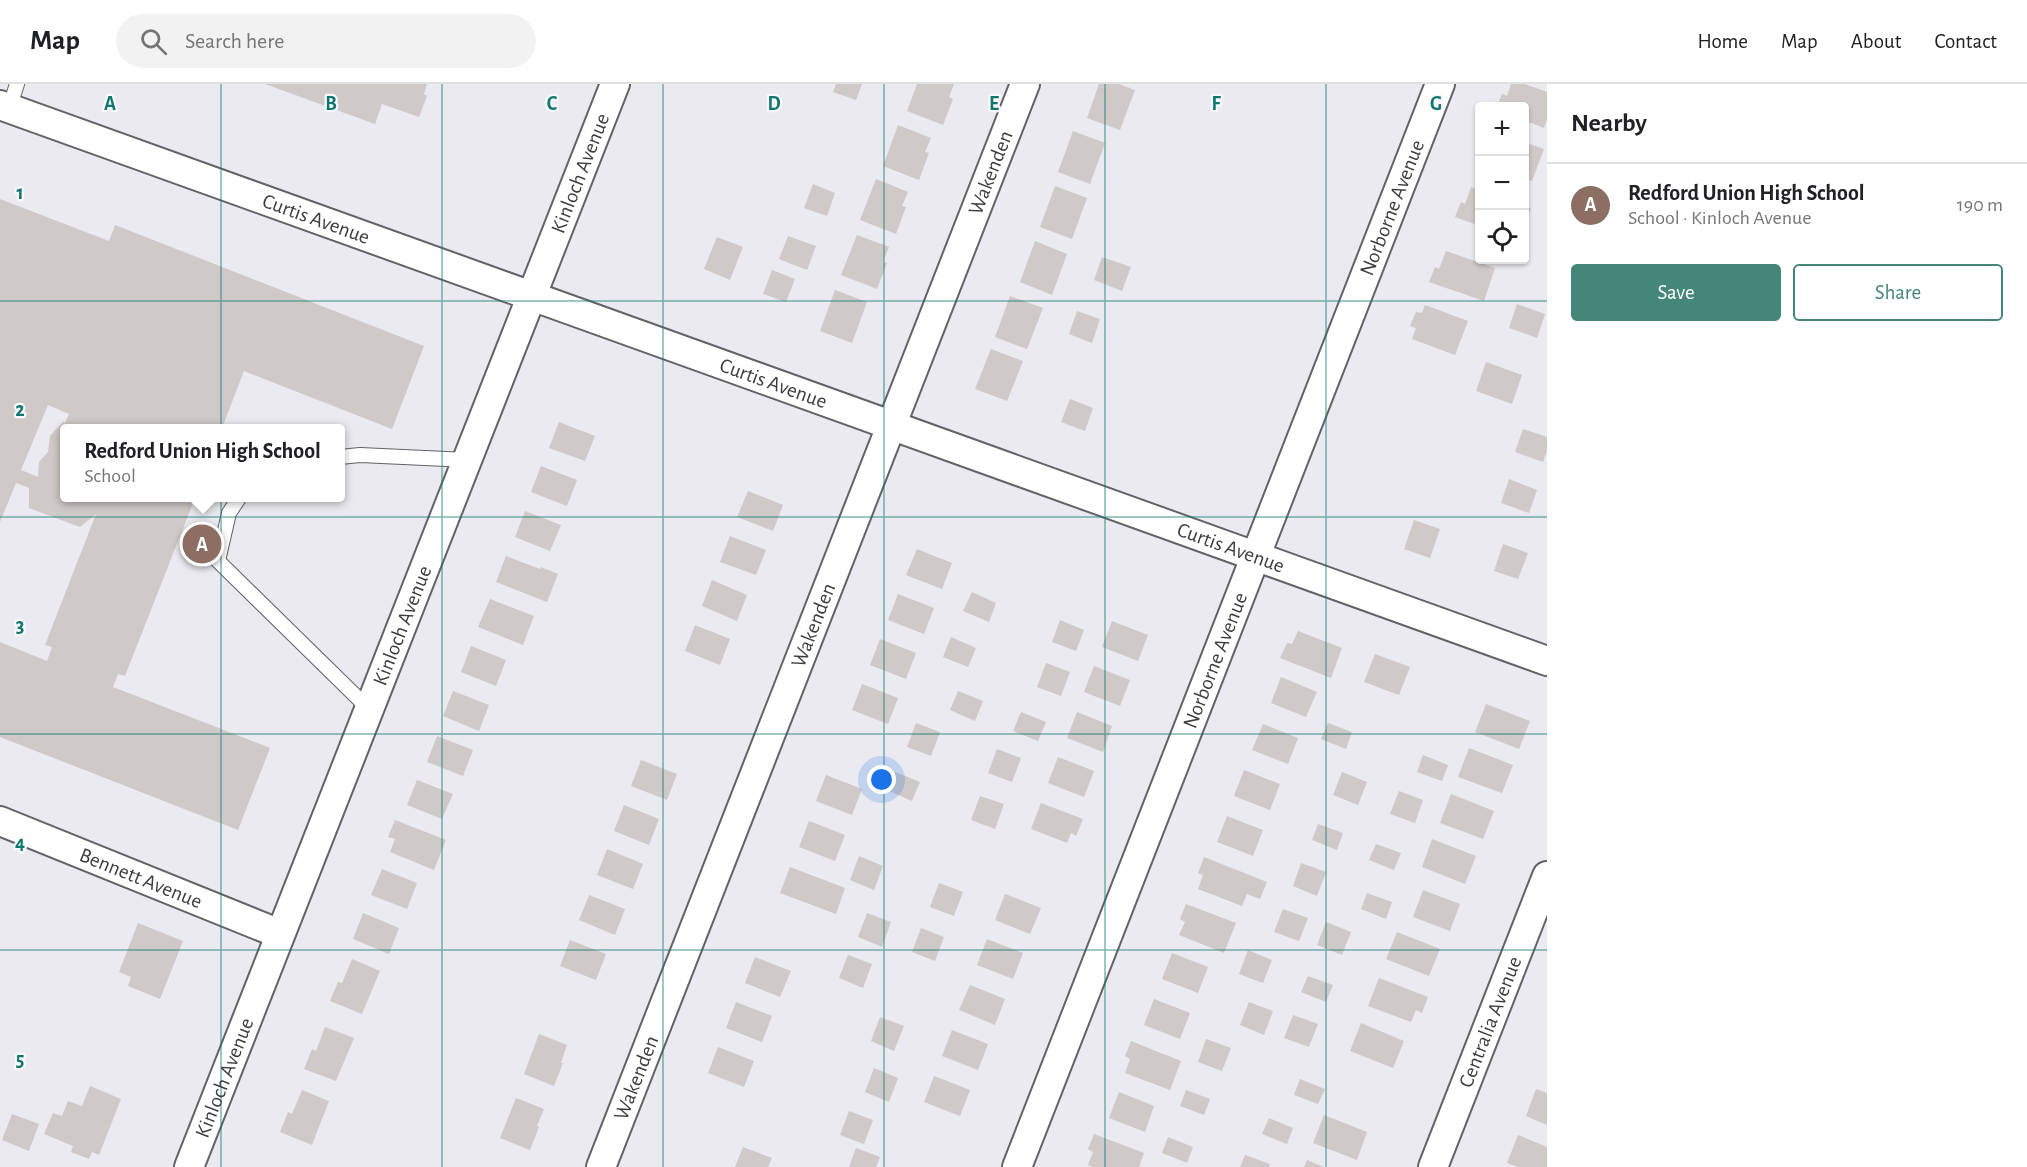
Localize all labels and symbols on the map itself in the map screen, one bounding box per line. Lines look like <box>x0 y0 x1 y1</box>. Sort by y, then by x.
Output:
text: A <box>104 94 116 114</box>
text: B <box>325 94 337 114</box>
text: C <box>547 94 558 114</box>
text: D <box>767 94 781 114</box>
text: E <box>989 94 999 114</box>
text: F <box>1211 94 1221 114</box>
text: G <box>1430 94 1442 114</box>
street label: Kinloch Avenue <box>547 110 613 236</box>
street label: Wakenden <box>964 127 1016 218</box>
street label: Norborne Avenue <box>1356 137 1428 278</box>
text: 1 <box>16 183 24 203</box>
street label: Curtis Avenue <box>260 190 373 248</box>
street label: Curtis Avenue <box>717 354 830 412</box>
text: 2 <box>15 400 25 420</box>
street label: Curtis Avenue <box>1175 519 1287 576</box>
pin: A <box>182 522 222 566</box>
street label: Kinloch Avenue <box>369 563 435 688</box>
street label: Wakenden <box>787 580 839 670</box>
street label: Norborne Avenue <box>1179 589 1251 731</box>
text: 3 <box>16 616 24 636</box>
your location <box>867 765 896 794</box>
text: 4 <box>15 833 25 853</box>
street label: Bennett Avenue <box>77 844 205 912</box>
street label: Centralia Avenue <box>1455 953 1525 1090</box>
street label: Kinloch Avenue <box>191 1015 257 1140</box>
street label: Wakenden <box>610 1033 662 1123</box>
text: 5 <box>16 1050 24 1070</box>

